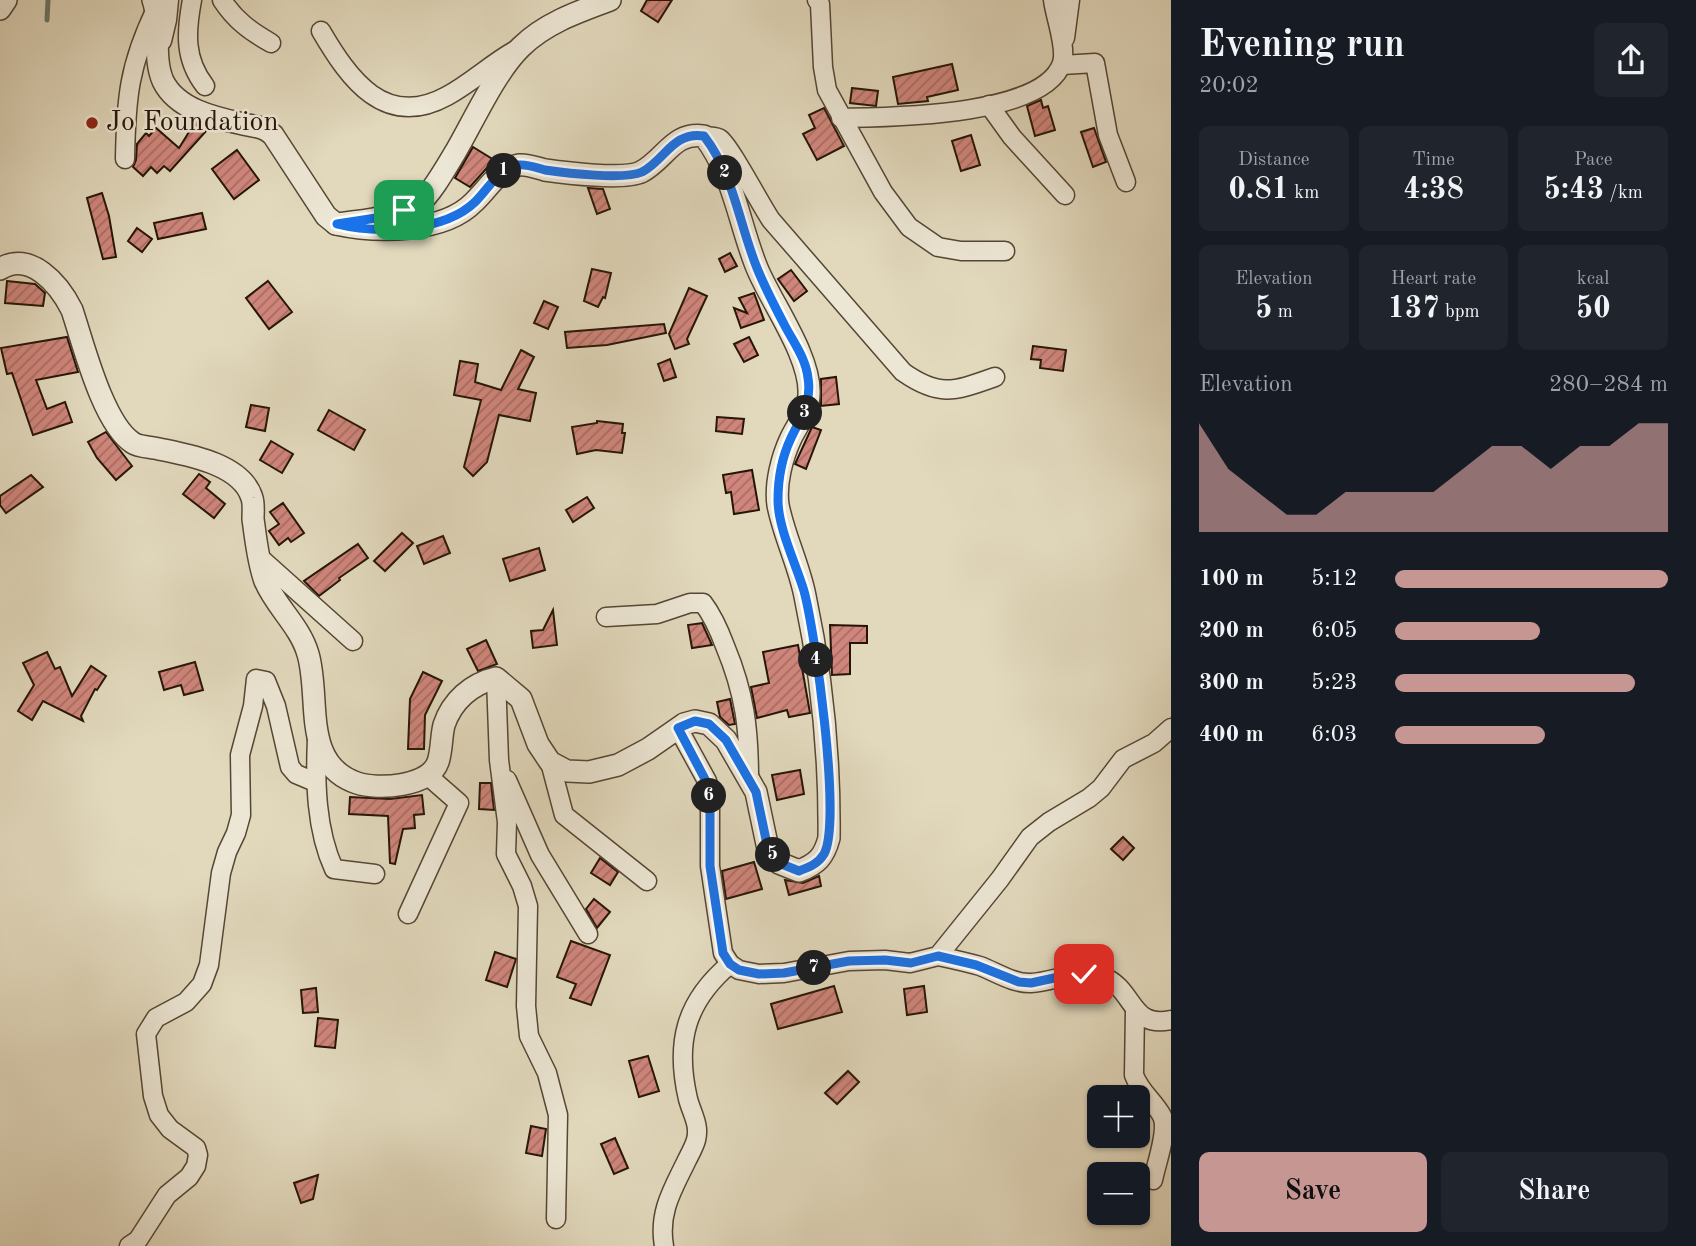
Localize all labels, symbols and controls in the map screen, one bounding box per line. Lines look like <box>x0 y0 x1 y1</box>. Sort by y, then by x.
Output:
button: share <box>1594 23 1668 97</box>
text: Evening run <box>1199 27 1405 65</box>
text: 20:02 <box>1199 74 1259 97</box>
place label: Jo Foundation <box>106 109 279 137</box>
marker: Jo Foundation <box>84 115 100 131</box>
text: Distance <box>1238 151 1310 170</box>
text: Time <box>1412 151 1455 170</box>
text: Pace <box>1574 151 1612 170</box>
pin: 1 <box>486 154 522 188</box>
pin: 2 <box>708 156 742 190</box>
text: 1 <box>498 161 509 180</box>
text: 2 <box>719 163 730 182</box>
text: 0.81 <box>1228 175 1289 205</box>
text: 4:38 <box>1403 175 1464 205</box>
text: 5:43 <box>1543 175 1604 205</box>
pin <box>374 180 434 240</box>
text: km <box>1289 184 1319 203</box>
text: /km <box>1604 184 1643 203</box>
icon: arrive <box>385 191 423 229</box>
text: Elevation <box>1235 270 1312 289</box>
text: Heart rate <box>1391 270 1476 289</box>
text: kcal <box>1577 270 1610 289</box>
text: 5 <box>1255 294 1272 324</box>
text: 137 <box>1387 294 1440 324</box>
text: 50 <box>1576 294 1611 324</box>
text: m <box>1272 303 1293 322</box>
text: bpm <box>1440 303 1480 322</box>
text: Elevation <box>1199 373 1293 396</box>
text: 280–284 m <box>1549 373 1668 396</box>
pin: 3 <box>788 396 822 430</box>
text: 3 <box>799 403 810 422</box>
text: 100 m <box>1199 567 1264 590</box>
text: 5:12 <box>1311 567 1357 590</box>
text: 200 m <box>1199 619 1264 642</box>
text: 6:05 <box>1311 619 1357 642</box>
pin: 4 <box>798 642 834 678</box>
text: 4 <box>810 650 821 669</box>
text: 300 m <box>1199 671 1264 694</box>
text: 5:23 <box>1311 671 1357 694</box>
text: 400 m <box>1199 723 1264 746</box>
text: 6:03 <box>1311 723 1357 746</box>
pin: 6 <box>692 778 726 814</box>
text: 6 <box>703 786 714 805</box>
pin: 5 <box>756 838 790 872</box>
text: 5 <box>767 845 778 864</box>
pin <box>1054 944 1114 1004</box>
pin: 7 <box>796 950 832 986</box>
icon: check <box>1065 955 1103 993</box>
text: 7 <box>808 958 819 977</box>
map controls <box>1087 1085 1150 1225</box>
button: + <box>1087 1085 1150 1148</box>
button: Save <box>1199 1152 1427 1232</box>
button: Share <box>1441 1152 1668 1232</box>
button: − <box>1087 1162 1150 1225</box>

